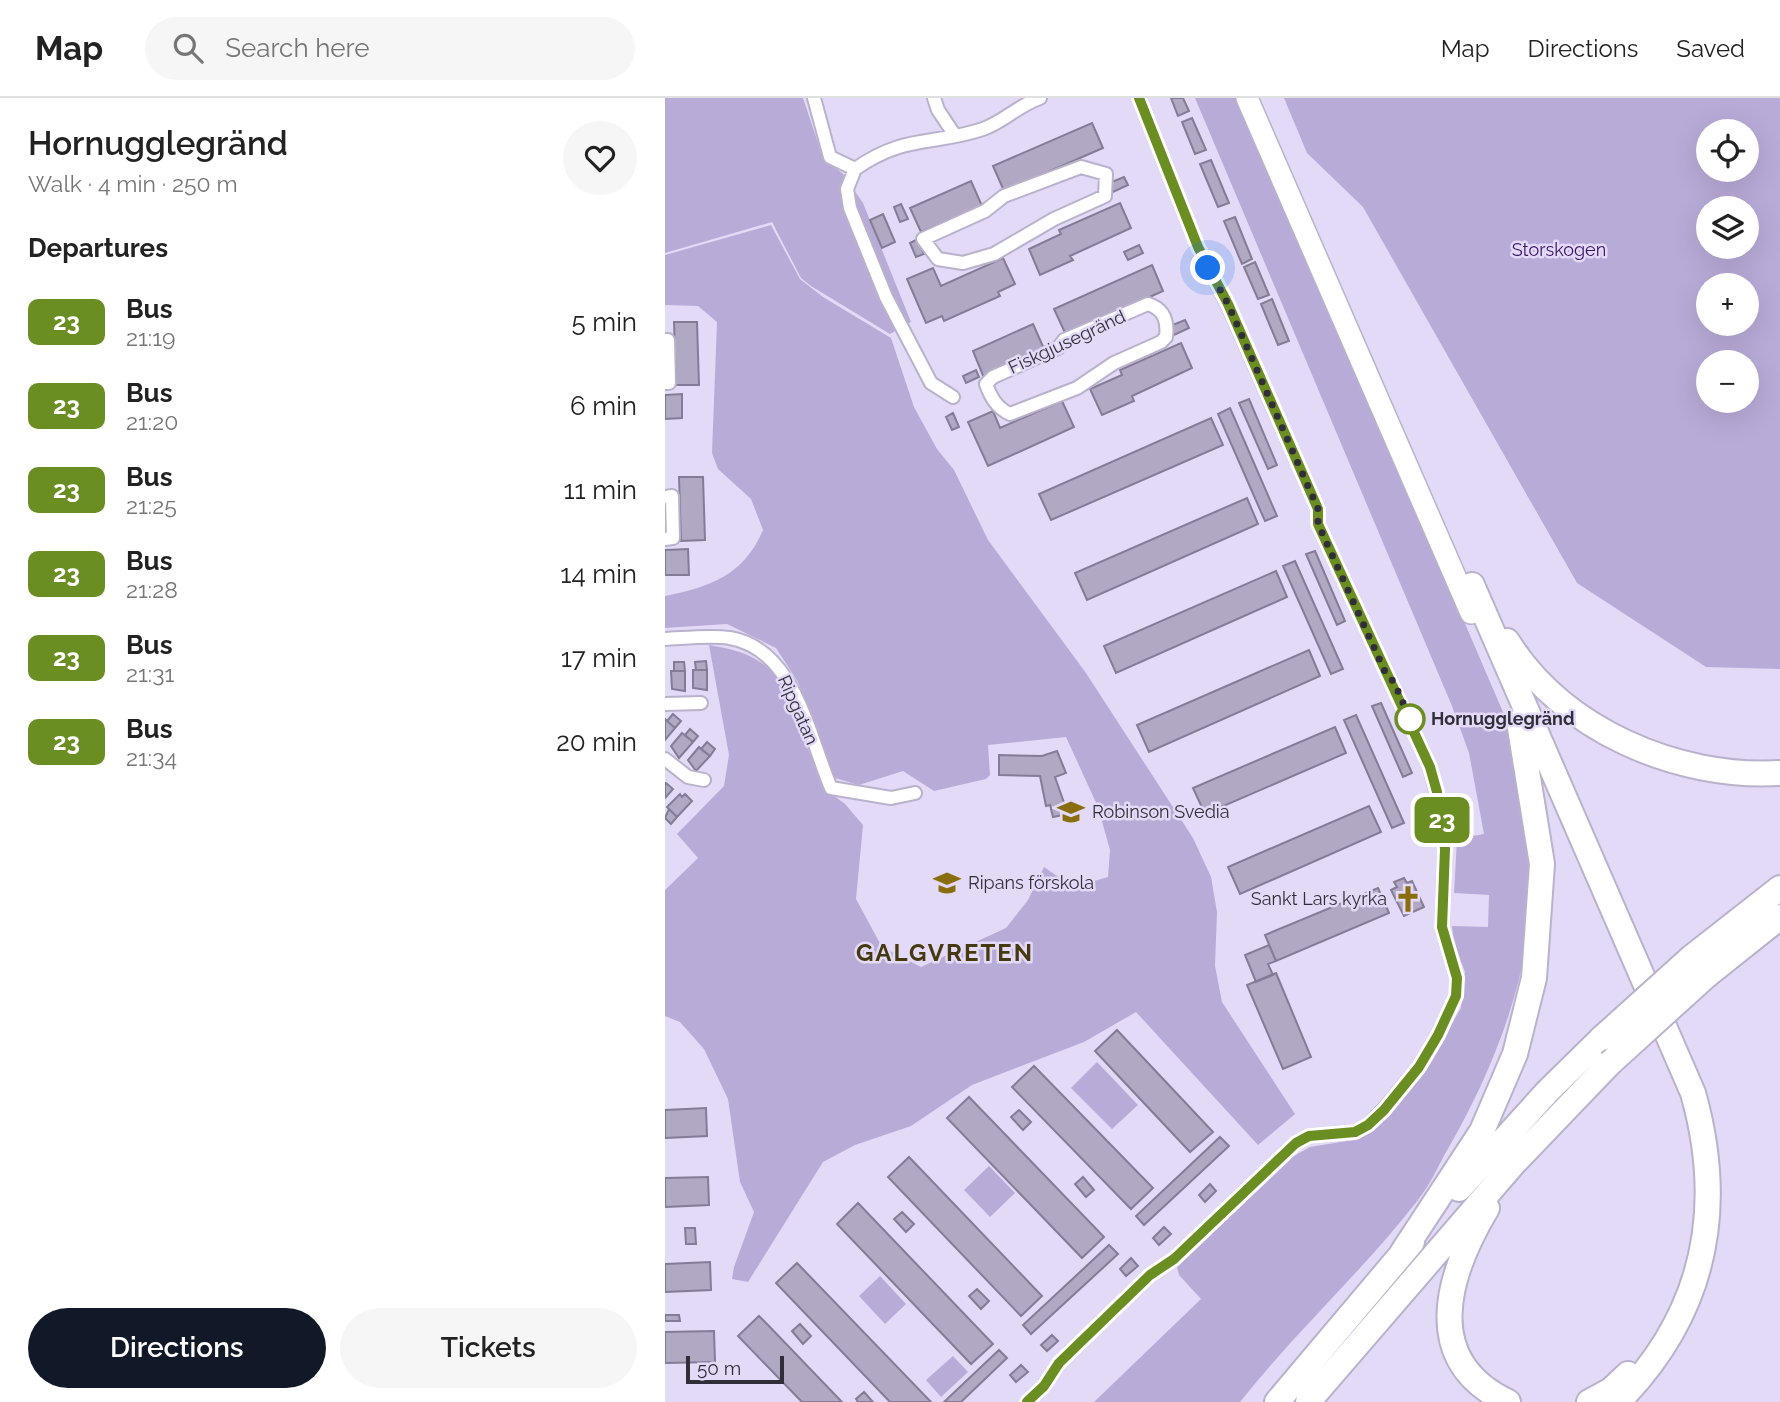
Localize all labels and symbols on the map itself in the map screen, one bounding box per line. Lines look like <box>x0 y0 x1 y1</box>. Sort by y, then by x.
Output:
park label: Storskogen <box>1512 239 1606 260</box>
your location <box>1190 250 1225 285</box>
street label: Fiskgjusegränd <box>1005 305 1129 378</box>
street label: Ripgatan <box>774 672 823 748</box>
marker: Hornugglegränd <box>1395 704 1425 734</box>
place label: Hornugglegränd <box>1431 708 1575 729</box>
school or university icon: Robinson Svedia <box>1056 797 1086 827</box>
line badge: 23 <box>1411 797 1473 843</box>
place label: Robinson Svedia <box>1092 801 1230 822</box>
school or university icon: Ripans förskola <box>932 868 962 898</box>
place label: Ripans förskola <box>968 872 1094 893</box>
church icon: Sankt Lars kyrka <box>1393 884 1423 914</box>
place label: Sankt Lars kyrka <box>1251 888 1387 909</box>
district label: GALGVRETEN <box>856 938 1034 967</box>
scale bar <box>686 1353 784 1385</box>

